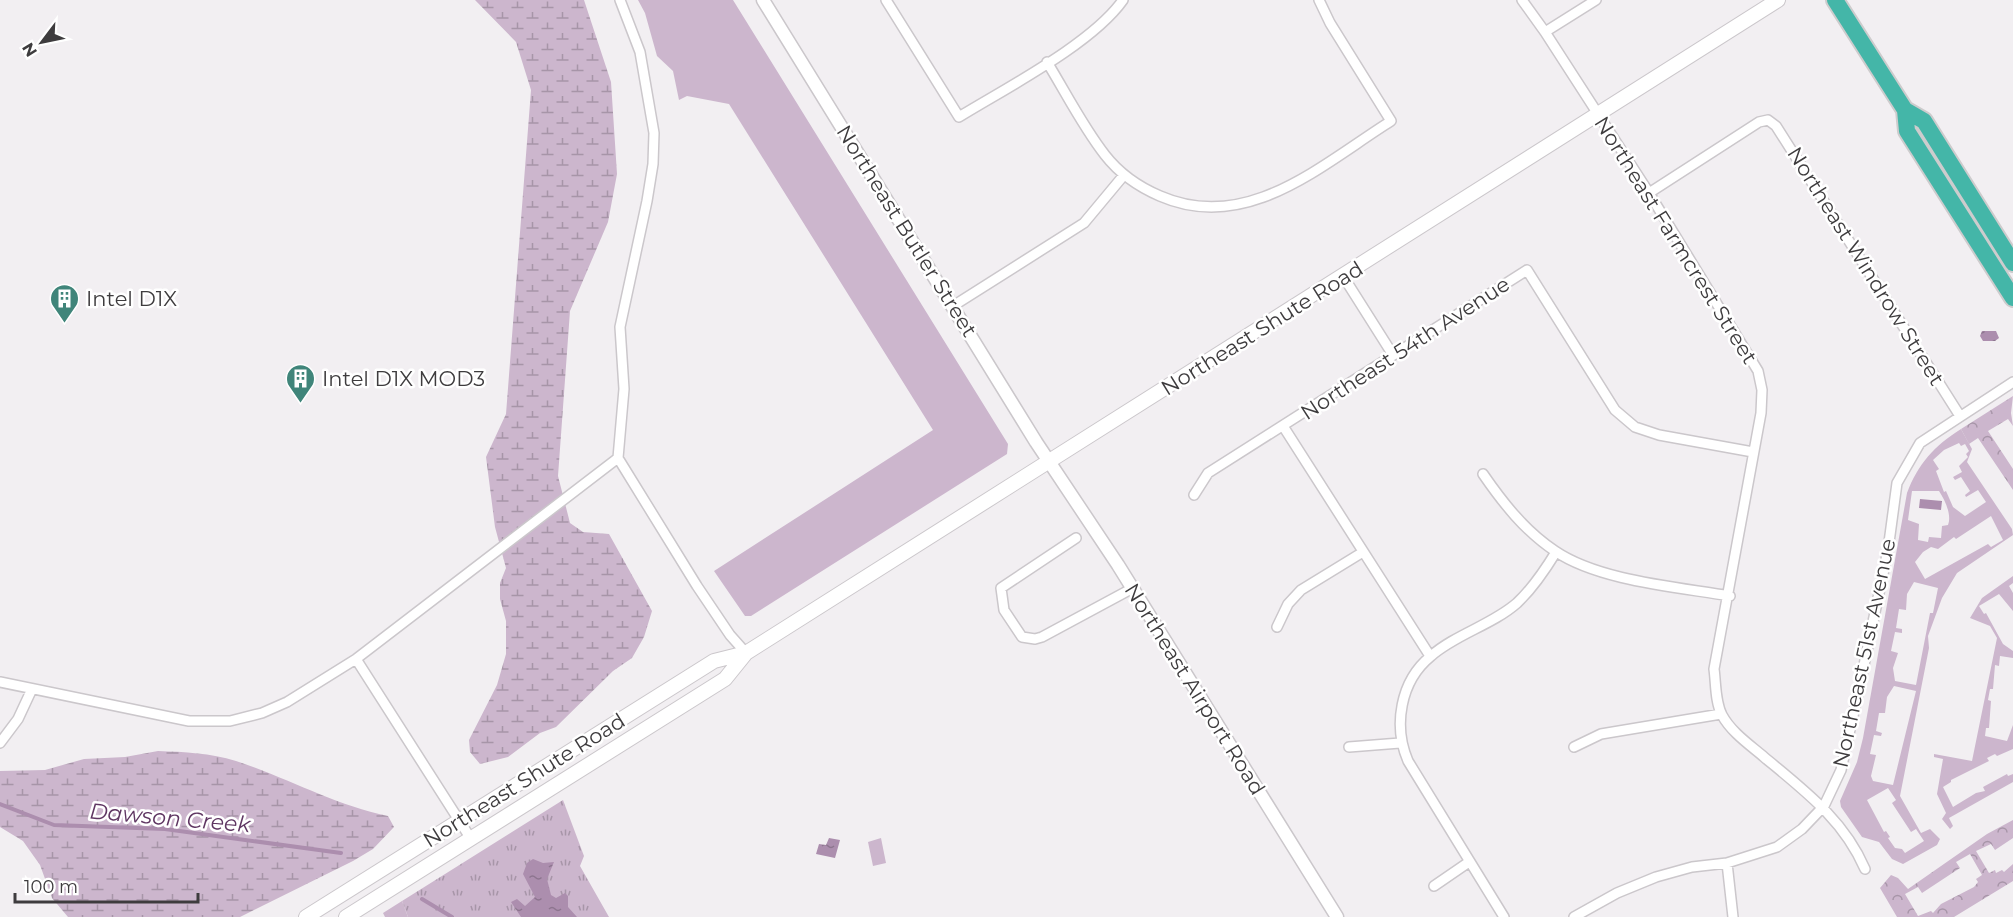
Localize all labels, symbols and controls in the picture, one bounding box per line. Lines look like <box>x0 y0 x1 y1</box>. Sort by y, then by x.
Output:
north arrow <box>12 12 72 72</box>
text: N <box>18 39 41 60</box>
street label: Northeast Farmcrest Street <box>1589 112 1763 368</box>
street label: Northeast Butler Street <box>831 121 983 341</box>
street label: Northeast Windrow Street <box>1782 142 1950 390</box>
street label: Northeast Shute Road <box>1156 256 1368 400</box>
street label: Northeast 54th Avenue <box>1296 271 1514 425</box>
building icon: Intel D1X <box>49 282 81 324</box>
place label: Intel D1X <box>86 286 177 311</box>
building icon: Intel D1X MOD3 <box>285 362 317 404</box>
place label: Intel D1X MOD3 <box>322 366 485 391</box>
street label: Northeast 51st Avenue <box>1827 536 1901 770</box>
street label: Northeast Airport Road <box>1120 579 1270 799</box>
street label: Northeast Shute Road <box>418 708 630 852</box>
water label: Dawson Creek <box>88 798 253 839</box>
scale bar <box>15 866 198 904</box>
text: 100 m <box>24 876 78 898</box>

